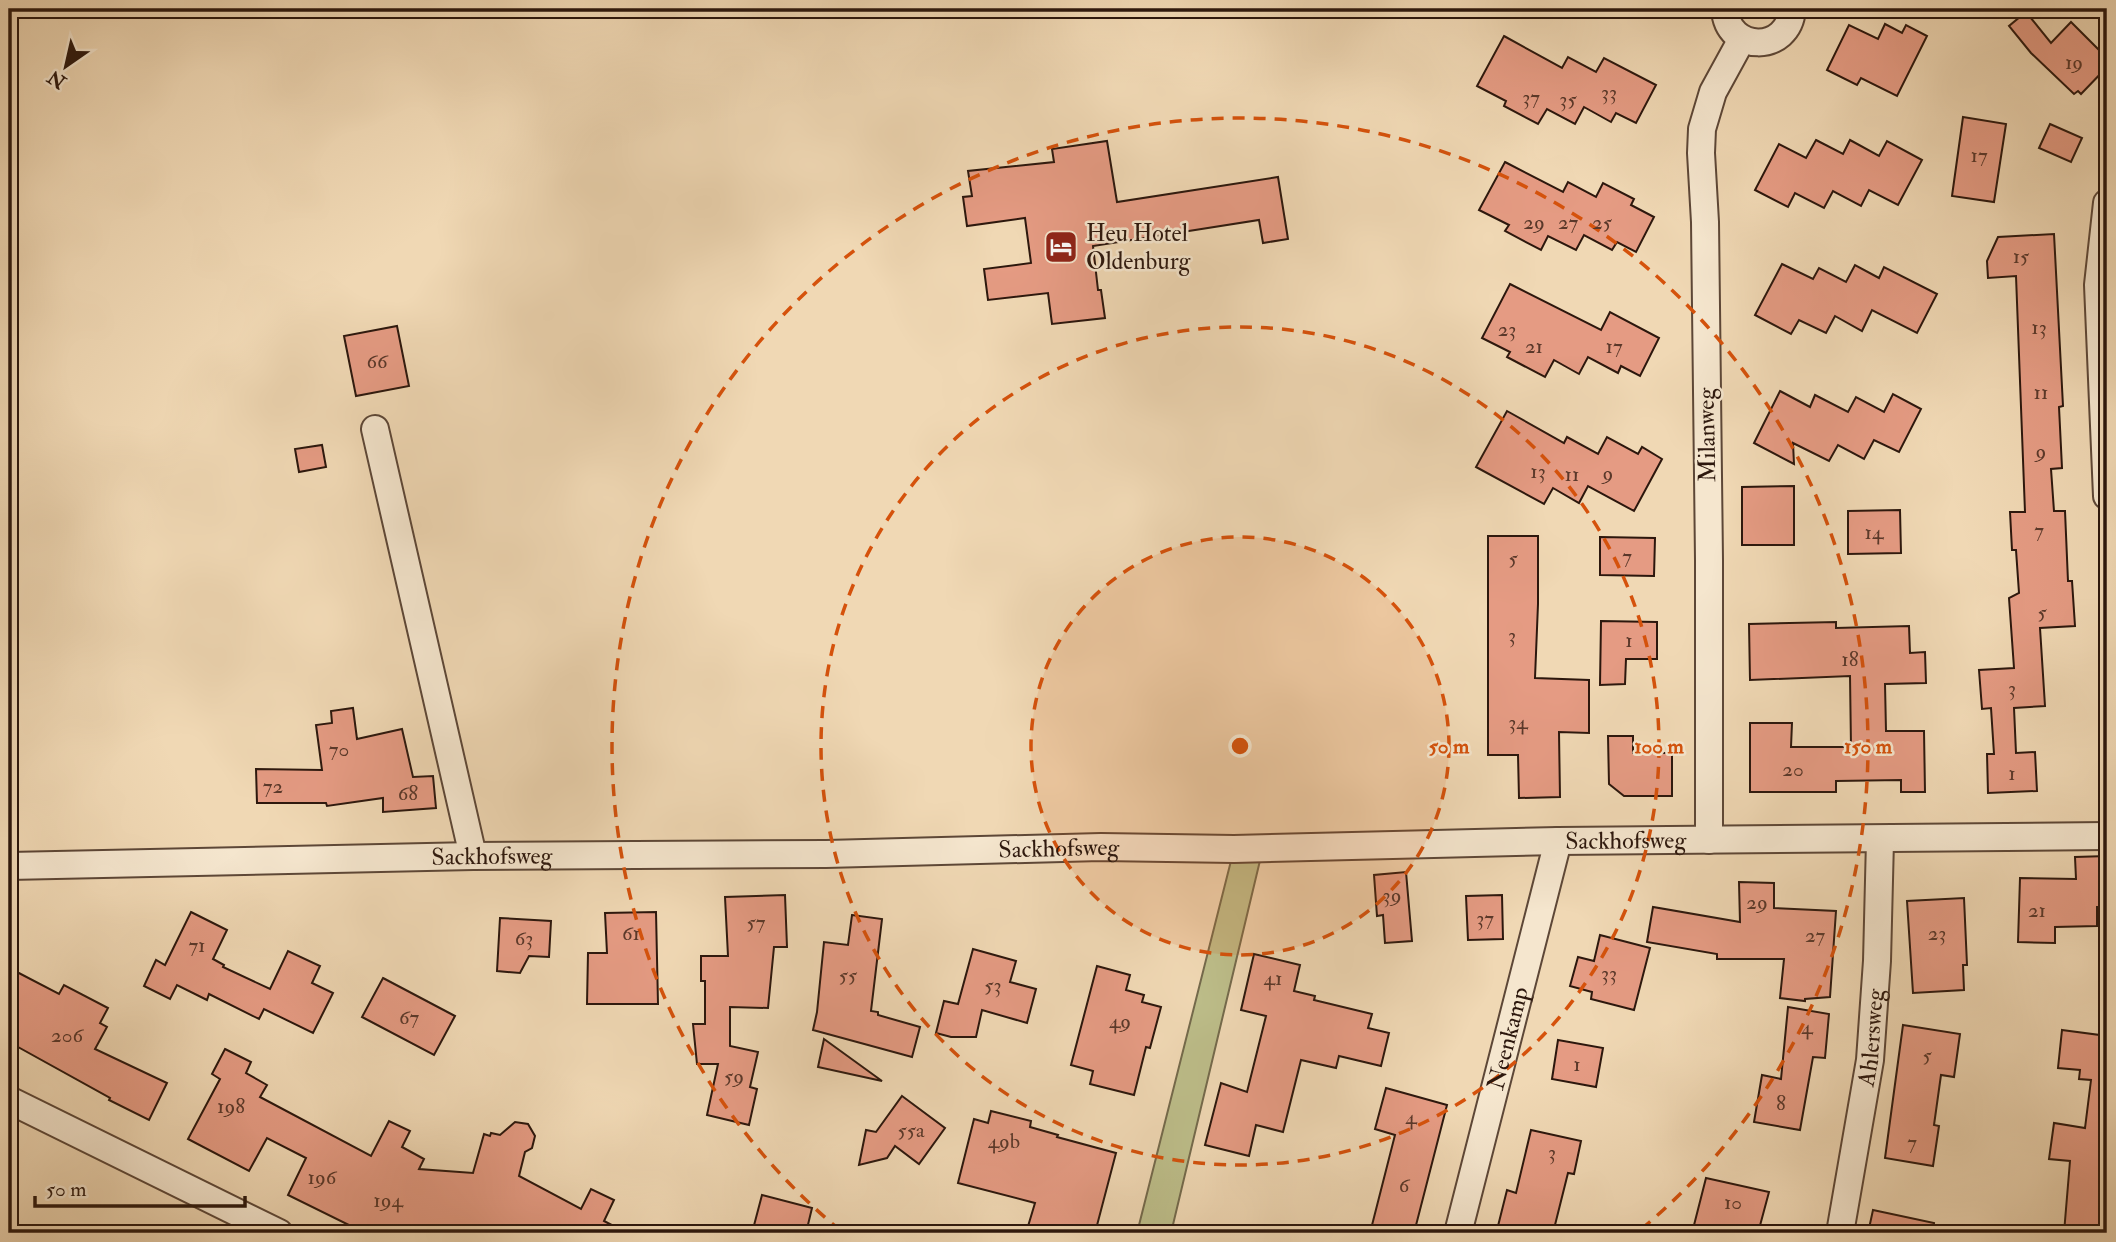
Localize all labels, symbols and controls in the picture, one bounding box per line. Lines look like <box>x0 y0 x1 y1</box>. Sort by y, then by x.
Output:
north arrow <box>32 32 102 102</box>
house number: 19 <box>2065 49 2083 76</box>
text: N <box>42 64 72 95</box>
house number: 33 <box>1601 79 1617 106</box>
house number: 37 <box>1522 84 1540 111</box>
house number: 35 <box>1559 86 1577 113</box>
house number: 17 <box>1970 142 1988 169</box>
house number: 29 <box>1523 209 1545 236</box>
house number: 27 <box>1558 209 1578 236</box>
house number: 25 <box>1592 209 1613 236</box>
place label: Heu Hotel Oldenburg <box>1086 218 1192 277</box>
hotel icon: Heu Hotel Oldenburg <box>1042 228 1080 266</box>
house number: 15 <box>2013 243 2030 270</box>
house number: 13 <box>2031 314 2047 341</box>
house number: 23 <box>1498 316 1516 343</box>
house number: 21 <box>1525 333 1543 360</box>
house number: 17 <box>1605 333 1623 360</box>
house number: 66 <box>366 348 389 375</box>
house number: 11 <box>2034 379 2049 406</box>
street label: Milanweg <box>1691 386 1723 482</box>
house number: 9 <box>2034 438 2046 465</box>
house number: 13 <box>1530 458 1546 485</box>
house number: 9 <box>1601 460 1613 487</box>
house number: 11 <box>1565 461 1580 488</box>
house number: 7 <box>2034 517 2044 544</box>
house number: 14 <box>1865 519 1885 546</box>
house number: 7 <box>1622 543 1632 570</box>
house number: 5 <box>1508 545 1518 572</box>
house number: 5 <box>2037 599 2047 626</box>
house number: 3 <box>1508 622 1516 649</box>
house number: 1 <box>1625 627 1633 654</box>
house number: 18 <box>1841 646 1859 673</box>
house number: 3 <box>2008 675 2016 702</box>
house number: 34 <box>1508 709 1529 736</box>
text: 50 m <box>1429 733 1470 760</box>
text: 100 m <box>1634 733 1685 760</box>
text: 150 m <box>1844 733 1893 760</box>
centre of rings <box>1228 734 1252 758</box>
house number: 70 <box>329 736 349 763</box>
house number: 20 <box>1782 756 1804 783</box>
house number: 1 <box>2008 760 2016 787</box>
house number: 72 <box>263 773 283 800</box>
house number: 68 <box>398 780 418 807</box>
street label: Sackhofsweg <box>1565 824 1687 856</box>
street label: Sackhofsweg <box>998 831 1121 865</box>
street label: Sackhofsweg <box>431 840 554 872</box>
house number: 39 <box>1383 882 1401 909</box>
house number: 29 <box>1746 889 1768 916</box>
house number: 21 <box>2028 897 2046 924</box>
house number: 37 <box>1476 905 1494 932</box>
house number: 57 <box>747 909 766 936</box>
house number: 61 <box>622 920 640 947</box>
house number: 23 <box>1928 920 1946 947</box>
house number: 27 <box>1805 922 1825 949</box>
house number: 63 <box>515 925 533 952</box>
house number: 71 <box>188 932 206 959</box>
house number: 33 <box>1601 960 1617 987</box>
house number: 55 <box>839 962 858 989</box>
house number: 41 <box>1264 965 1282 992</box>
house number: 53 <box>984 972 1002 999</box>
street label: Neenkamp <box>1480 983 1536 1093</box>
street label: Ahlersweg <box>1850 987 1891 1090</box>
house number: 67 <box>399 1004 419 1031</box>
house number: 49 <box>1109 1008 1131 1035</box>
house number: 4 <box>1801 1014 1814 1041</box>
house number: 206 <box>51 1022 84 1049</box>
house number: 5 <box>1922 1042 1932 1069</box>
house number: 1 <box>1573 1051 1581 1078</box>
house number: 59 <box>724 1063 744 1090</box>
house number: 8 <box>1776 1090 1786 1117</box>
house number: 198 <box>217 1093 245 1120</box>
house number: 4 <box>1405 1104 1418 1131</box>
house number: 55a <box>897 1117 925 1144</box>
house number: 49b <box>988 1128 1020 1155</box>
house number: 7 <box>1907 1129 1917 1156</box>
house number: 3 <box>1548 1139 1556 1166</box>
house number: 196 <box>308 1164 338 1191</box>
scale bar <box>35 1165 245 1209</box>
house number: 6 <box>1399 1172 1411 1199</box>
text: 50 m <box>46 1176 87 1203</box>
house number: 194 <box>373 1187 404 1214</box>
house number: 10 <box>1724 1189 1742 1216</box>

